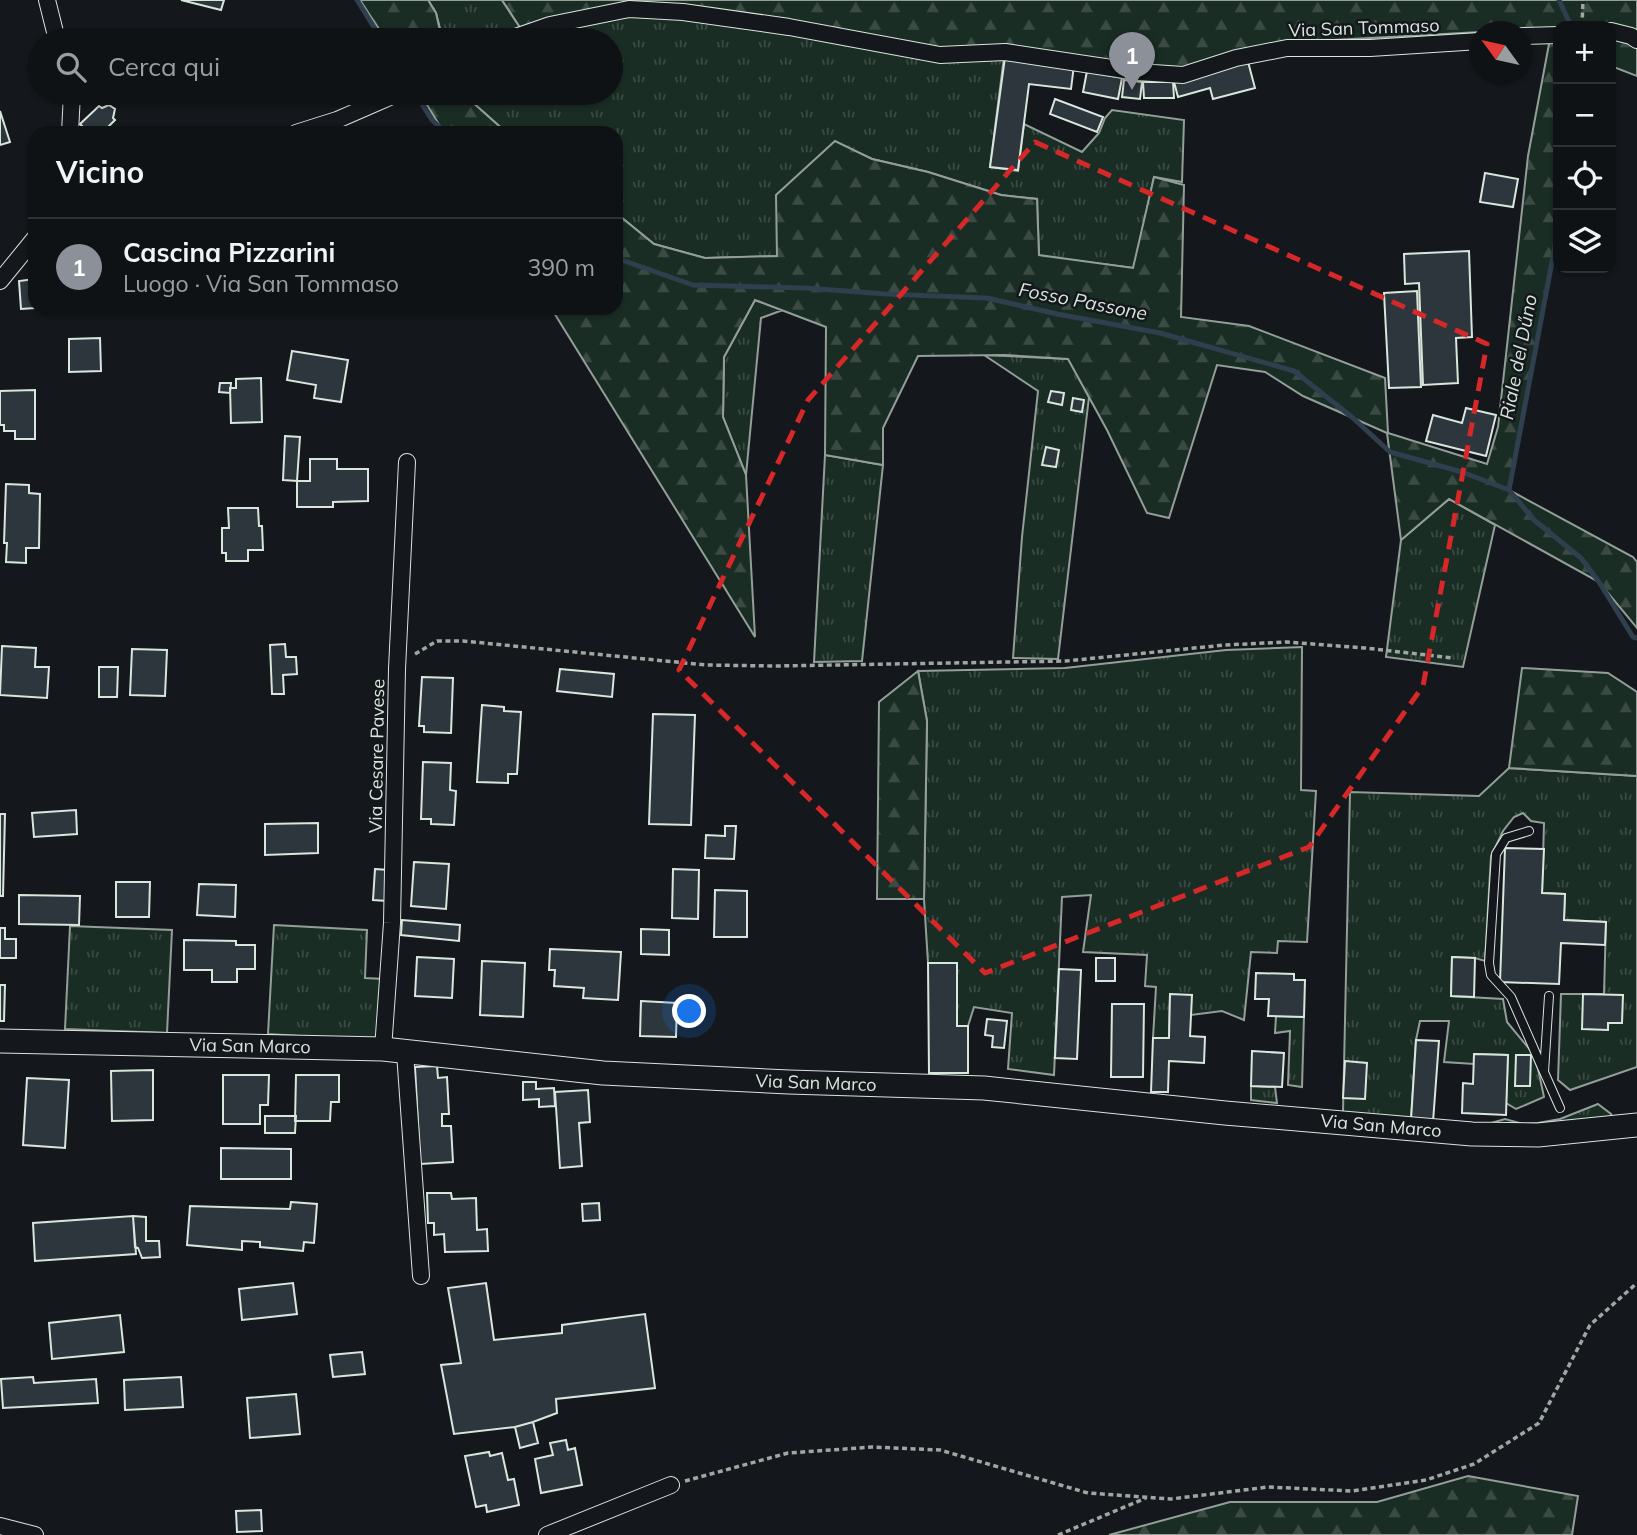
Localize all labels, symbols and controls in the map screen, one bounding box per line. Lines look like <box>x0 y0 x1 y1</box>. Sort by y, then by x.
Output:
street label: Via San Tommaso <box>1288 13 1440 42</box>
north arrow <box>1469 21 1532 84</box>
map controls <box>1553 21 1616 273</box>
button: + <box>1553 21 1616 84</box>
search box <box>28 28 623 105</box>
pin: 1 <box>1109 32 1155 90</box>
icon: search <box>52 48 90 86</box>
text: Cerca qui <box>108 50 220 83</box>
button: − <box>1553 84 1616 147</box>
button: locate <box>1553 147 1616 210</box>
text: Vicino <box>56 153 144 191</box>
button: layers <box>1553 210 1616 273</box>
text: Cascina Pizzarini <box>123 236 335 269</box>
text: 1 <box>72 253 86 282</box>
text: 390 m <box>527 253 595 282</box>
text: Luogo · Via San Tommaso <box>123 269 399 298</box>
water label: Fosso Passone <box>1017 277 1149 325</box>
water label: Riale del Dűno <box>1494 292 1542 422</box>
street label: Via Cesare Pavese <box>364 679 389 833</box>
your location <box>672 994 706 1028</box>
street label: Via San Marco <box>189 1033 311 1058</box>
street label: Via San Marco <box>755 1069 877 1096</box>
street label: Via San Marco <box>1320 1109 1442 1142</box>

